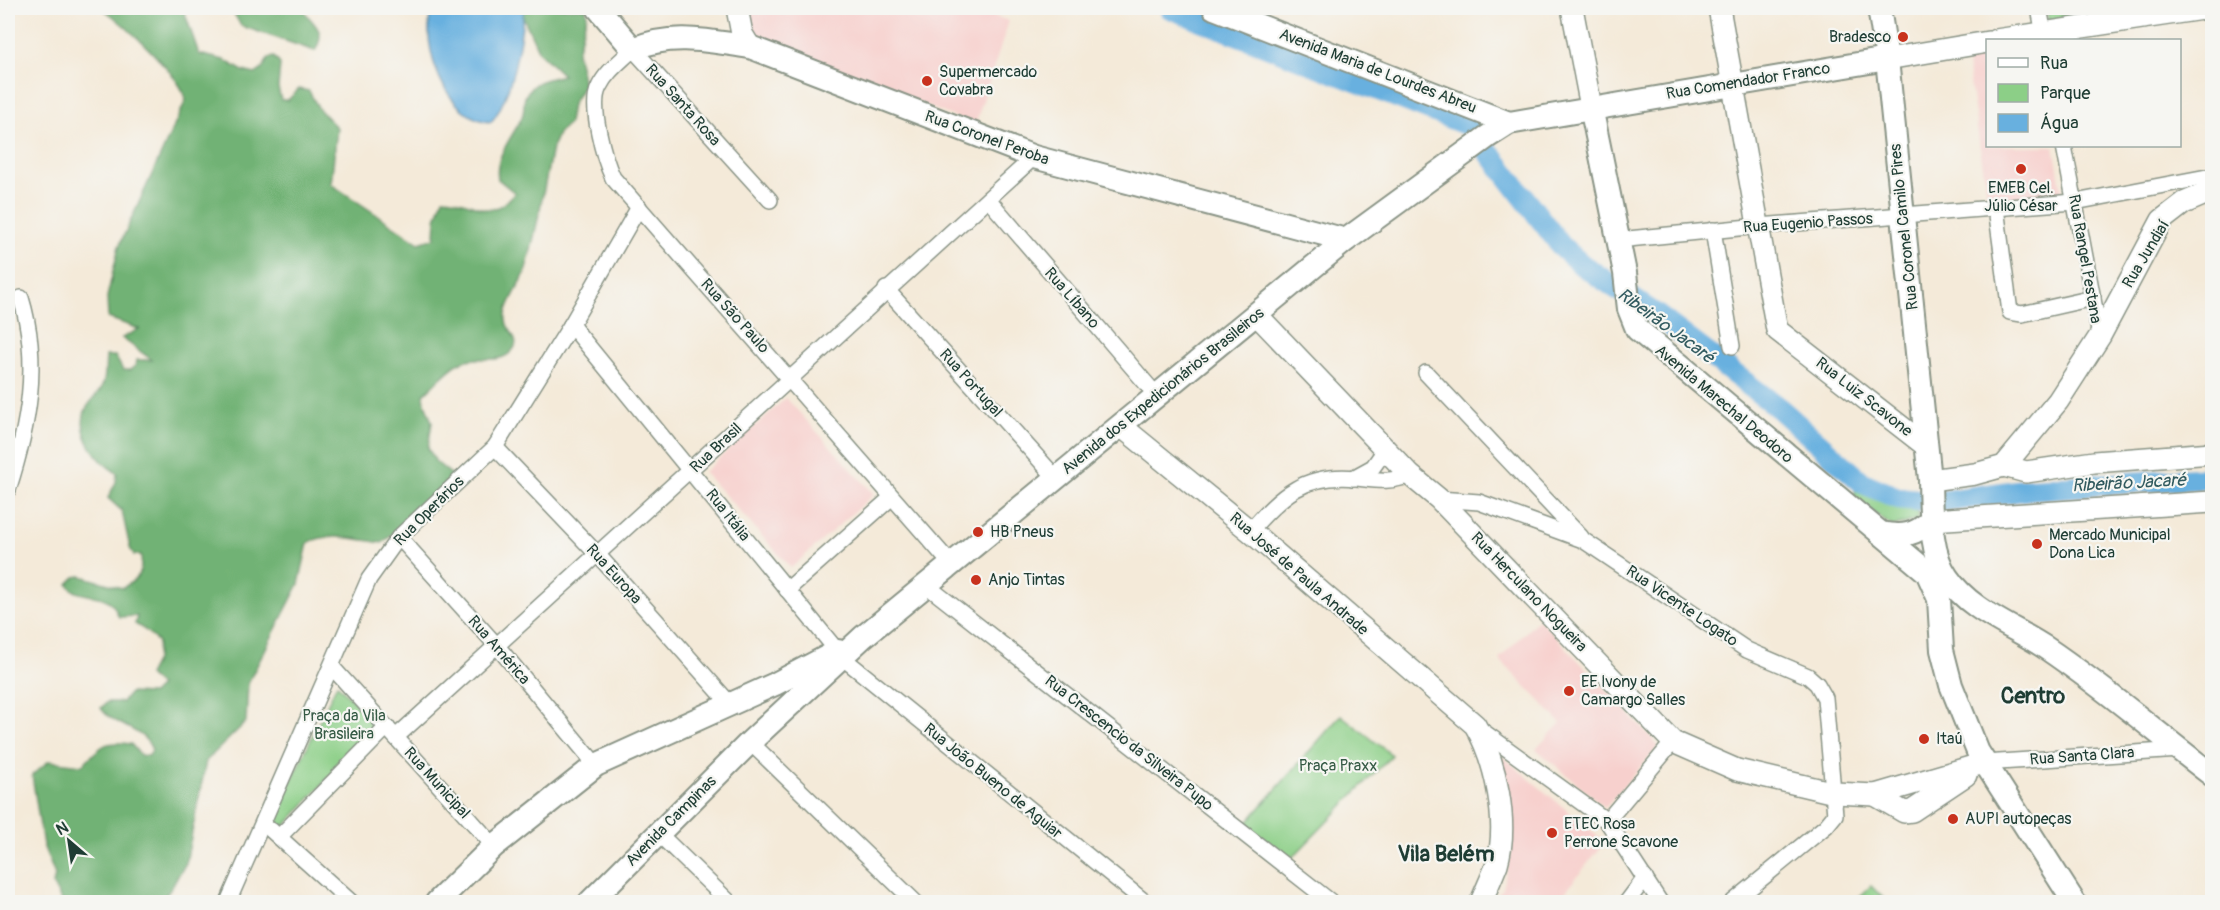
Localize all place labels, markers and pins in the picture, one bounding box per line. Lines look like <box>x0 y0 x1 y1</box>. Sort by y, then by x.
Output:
place label: Bradesco <box>1829 27 1891 47</box>
marker: Bradesco <box>1896 30 1910 44</box>
place label: Supermercado Covabra <box>939 62 1037 100</box>
marker: Supermercado Covabra <box>920 74 934 88</box>
marker: EMEB Cel. Júlio César <box>2014 162 2028 176</box>
place label: EMEB Cel. Júlio César <box>1984 178 2058 216</box>
place label: HB Pneus <box>990 522 1054 542</box>
marker: HB Pneus <box>971 525 985 539</box>
place label: Mercado Municipal Dona Lica <box>2049 525 2171 563</box>
marker: Mercado Municipal Dona Lica <box>2030 537 2044 551</box>
place label: Anjo Tintas <box>988 570 1065 590</box>
marker: Anjo Tintas <box>969 573 983 587</box>
place label: EE Ivony de Camargo Salles <box>1581 672 1685 710</box>
marker: EE Ivony de Camargo Salles <box>1562 684 1576 698</box>
place label: Itaú <box>1936 729 1963 749</box>
marker: Itaú <box>1917 732 1931 746</box>
place label: AUPI autopeças <box>1965 809 2071 829</box>
marker: AUPI autopeças <box>1946 812 1960 826</box>
place label: ETEC Rosa Perrone Scavone <box>1564 814 1678 852</box>
marker: ETEC Rosa Perrone Scavone <box>1545 826 1559 840</box>

